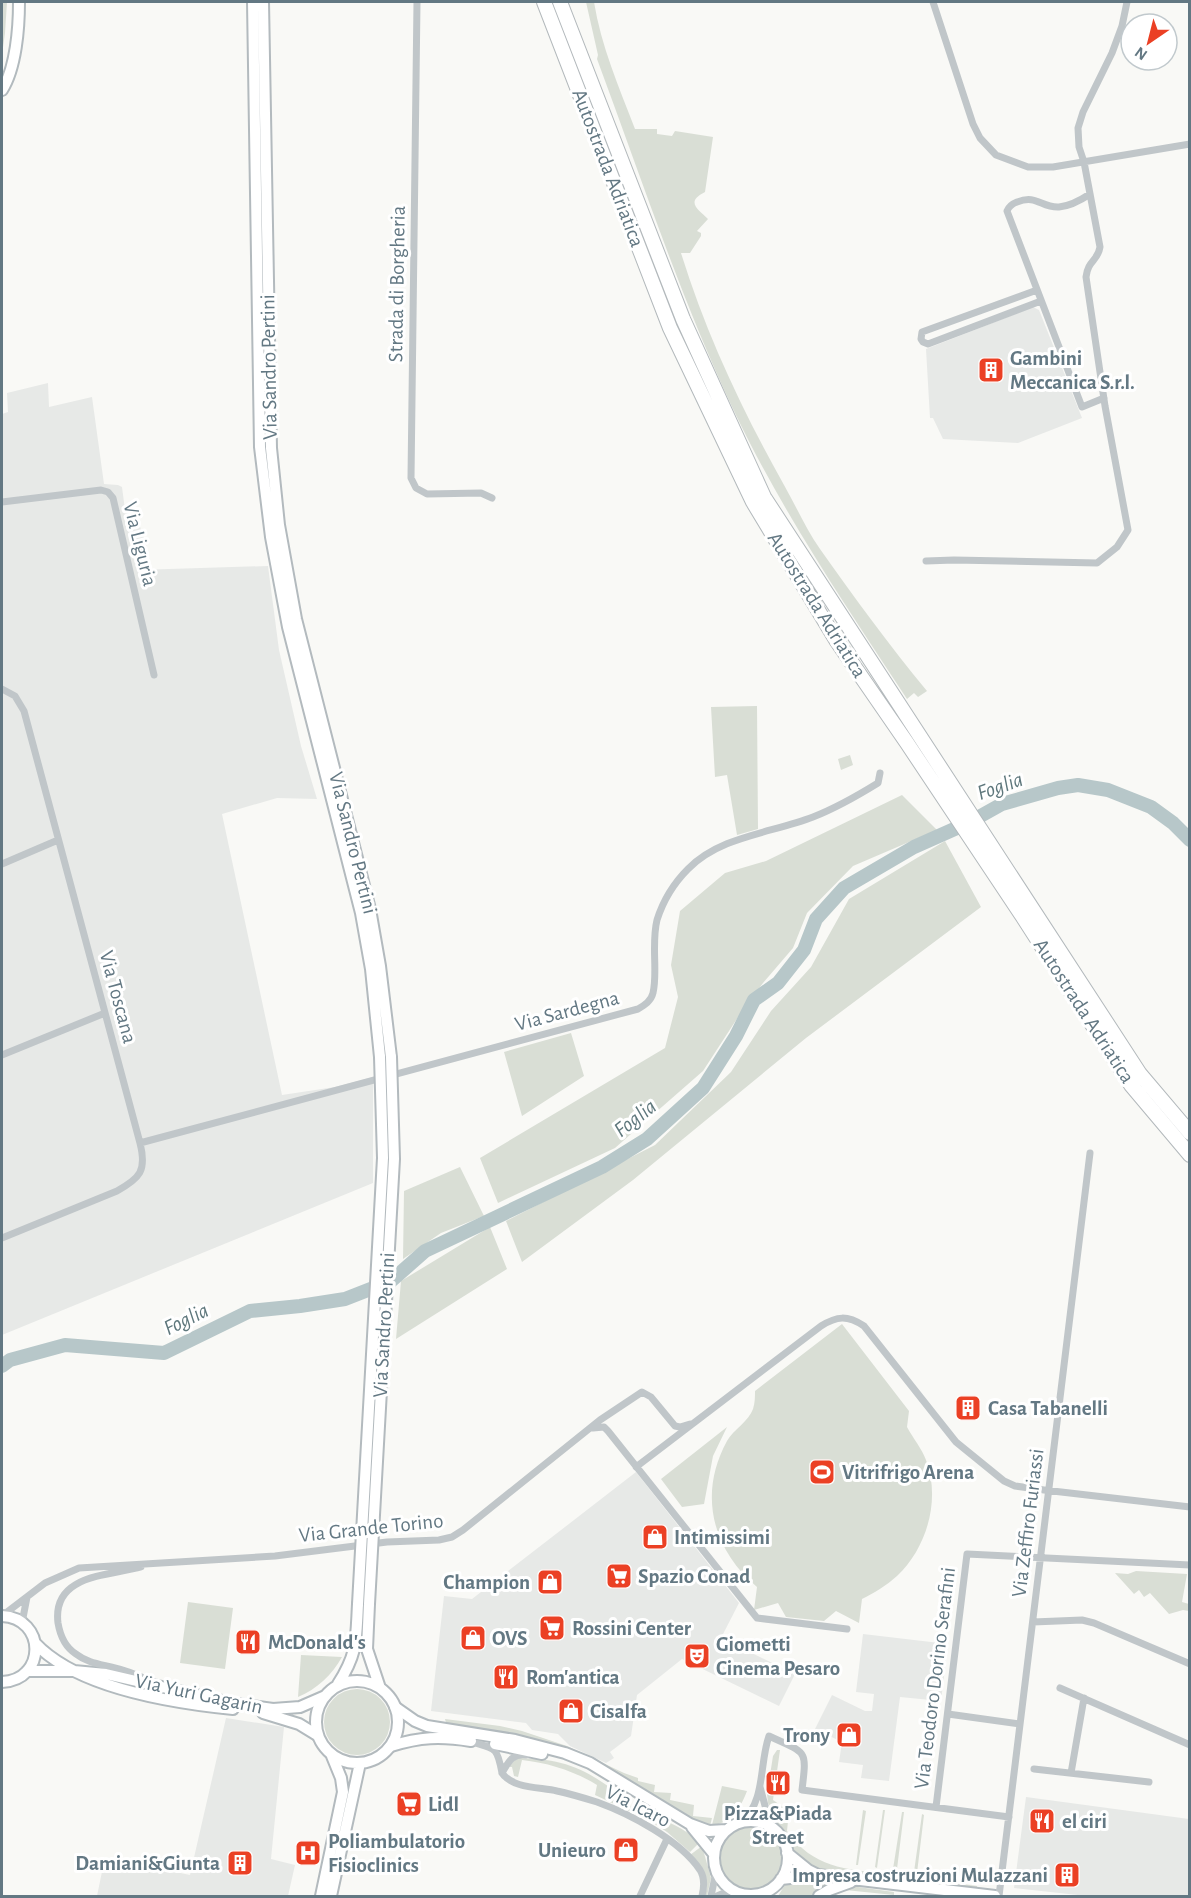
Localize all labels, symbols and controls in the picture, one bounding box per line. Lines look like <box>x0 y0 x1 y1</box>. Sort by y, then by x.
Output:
north arrow <box>1119 12 1179 72</box>
text: N <box>1132 44 1150 63</box>
street label: Autostrada Adriatica <box>568 86 648 250</box>
street label: Strada di Borgheria <box>385 205 409 363</box>
street label: Via Sandro Pertini <box>257 294 281 440</box>
place label: Gambini Meccanica S.r.l. <box>1010 348 1135 393</box>
building icon: Gambini Meccanica S.r.l. <box>976 355 1006 385</box>
street label: Via Liguria <box>119 500 161 589</box>
street label: Autostrada Adriatica <box>764 528 870 682</box>
water label: Foglia <box>974 768 1026 804</box>
street label: Via Sandro Pertini <box>325 770 381 916</box>
street label: Autostrada Adriatica <box>1030 935 1139 1087</box>
street label: Via Toscana <box>96 948 141 1046</box>
street label: Via Sardegna <box>513 987 622 1035</box>
water label: Foglia <box>610 1095 660 1141</box>
street label: Via Sandro Pertini <box>370 1252 398 1398</box>
water label: Foglia <box>160 1299 212 1339</box>
building icon: Casa Tabanelli <box>953 1393 983 1423</box>
place label: Casa Tabanelli <box>988 1398 1108 1419</box>
street label: Via Zeffiro Furiassi <box>1008 1447 1048 1599</box>
sports icon: Vitrifrigo Arena <box>807 1457 837 1487</box>
place label: Vitrifrigo Arena <box>842 1462 974 1483</box>
street label: Via Grande Torino <box>298 1510 444 1546</box>
shop icon: Intimissimi <box>640 1522 670 1552</box>
place label: Intimissimi <box>674 1527 770 1548</box>
supermarket icon: Spazio Conad <box>604 1561 634 1591</box>
place label: Spazio Conad <box>638 1566 750 1587</box>
street label: Via Teodoro Dorino Serafini <box>911 1566 959 1790</box>
shop icon: Champion <box>535 1567 565 1597</box>
place label: Champion <box>443 1572 530 1593</box>
supermarket icon: Rossini Center <box>537 1613 567 1643</box>
place label: Rossini Center <box>572 1618 692 1639</box>
shop icon: OVS <box>458 1623 488 1653</box>
restaurant icon: McDonald's <box>233 1627 263 1657</box>
place label: OVS <box>492 1628 528 1649</box>
place label: McDonald's <box>268 1632 366 1653</box>
place label: Giometti Cinema Pesaro <box>716 1634 840 1679</box>
theatre icon: Giometti Cinema Pesaro <box>682 1641 712 1671</box>
restaurant icon: Rom'antica <box>491 1662 521 1692</box>
place label: Rom'antica <box>526 1667 620 1688</box>
street label: Via Yuri Gagarin <box>133 1670 265 1718</box>
shop icon: Cisalfa <box>556 1696 586 1726</box>
place label: Cisalfa <box>590 1701 647 1722</box>
shop icon: Trony <box>834 1720 864 1750</box>
place label: Trony <box>783 1725 831 1746</box>
restaurant icon: Pizza&Piada Street <box>763 1768 793 1798</box>
street label: Via Icaro <box>602 1781 674 1831</box>
supermarket icon: Lidl <box>394 1789 424 1819</box>
place label: Lidl <box>428 1794 459 1815</box>
place label: Pizza&Piada Street <box>724 1803 832 1848</box>
restaurant icon: el ciri <box>1027 1806 1057 1836</box>
place label: el ciri <box>1062 1811 1107 1832</box>
place label: Poliambulatorio Fisioclinics <box>328 1831 465 1876</box>
shop icon: Unieuro <box>611 1835 641 1865</box>
hospital icon: Poliambulatorio Fisioclinics <box>293 1838 323 1868</box>
place label: Unieuro <box>538 1840 606 1861</box>
building icon: Damiani&Giunta <box>225 1848 255 1878</box>
place label: Damiani&Giunta <box>75 1853 220 1874</box>
building icon: Impresa costruzioni Mulazzani <box>1052 1860 1082 1890</box>
place label: Impresa costruzioni Mulazzani <box>792 1865 1048 1886</box>

